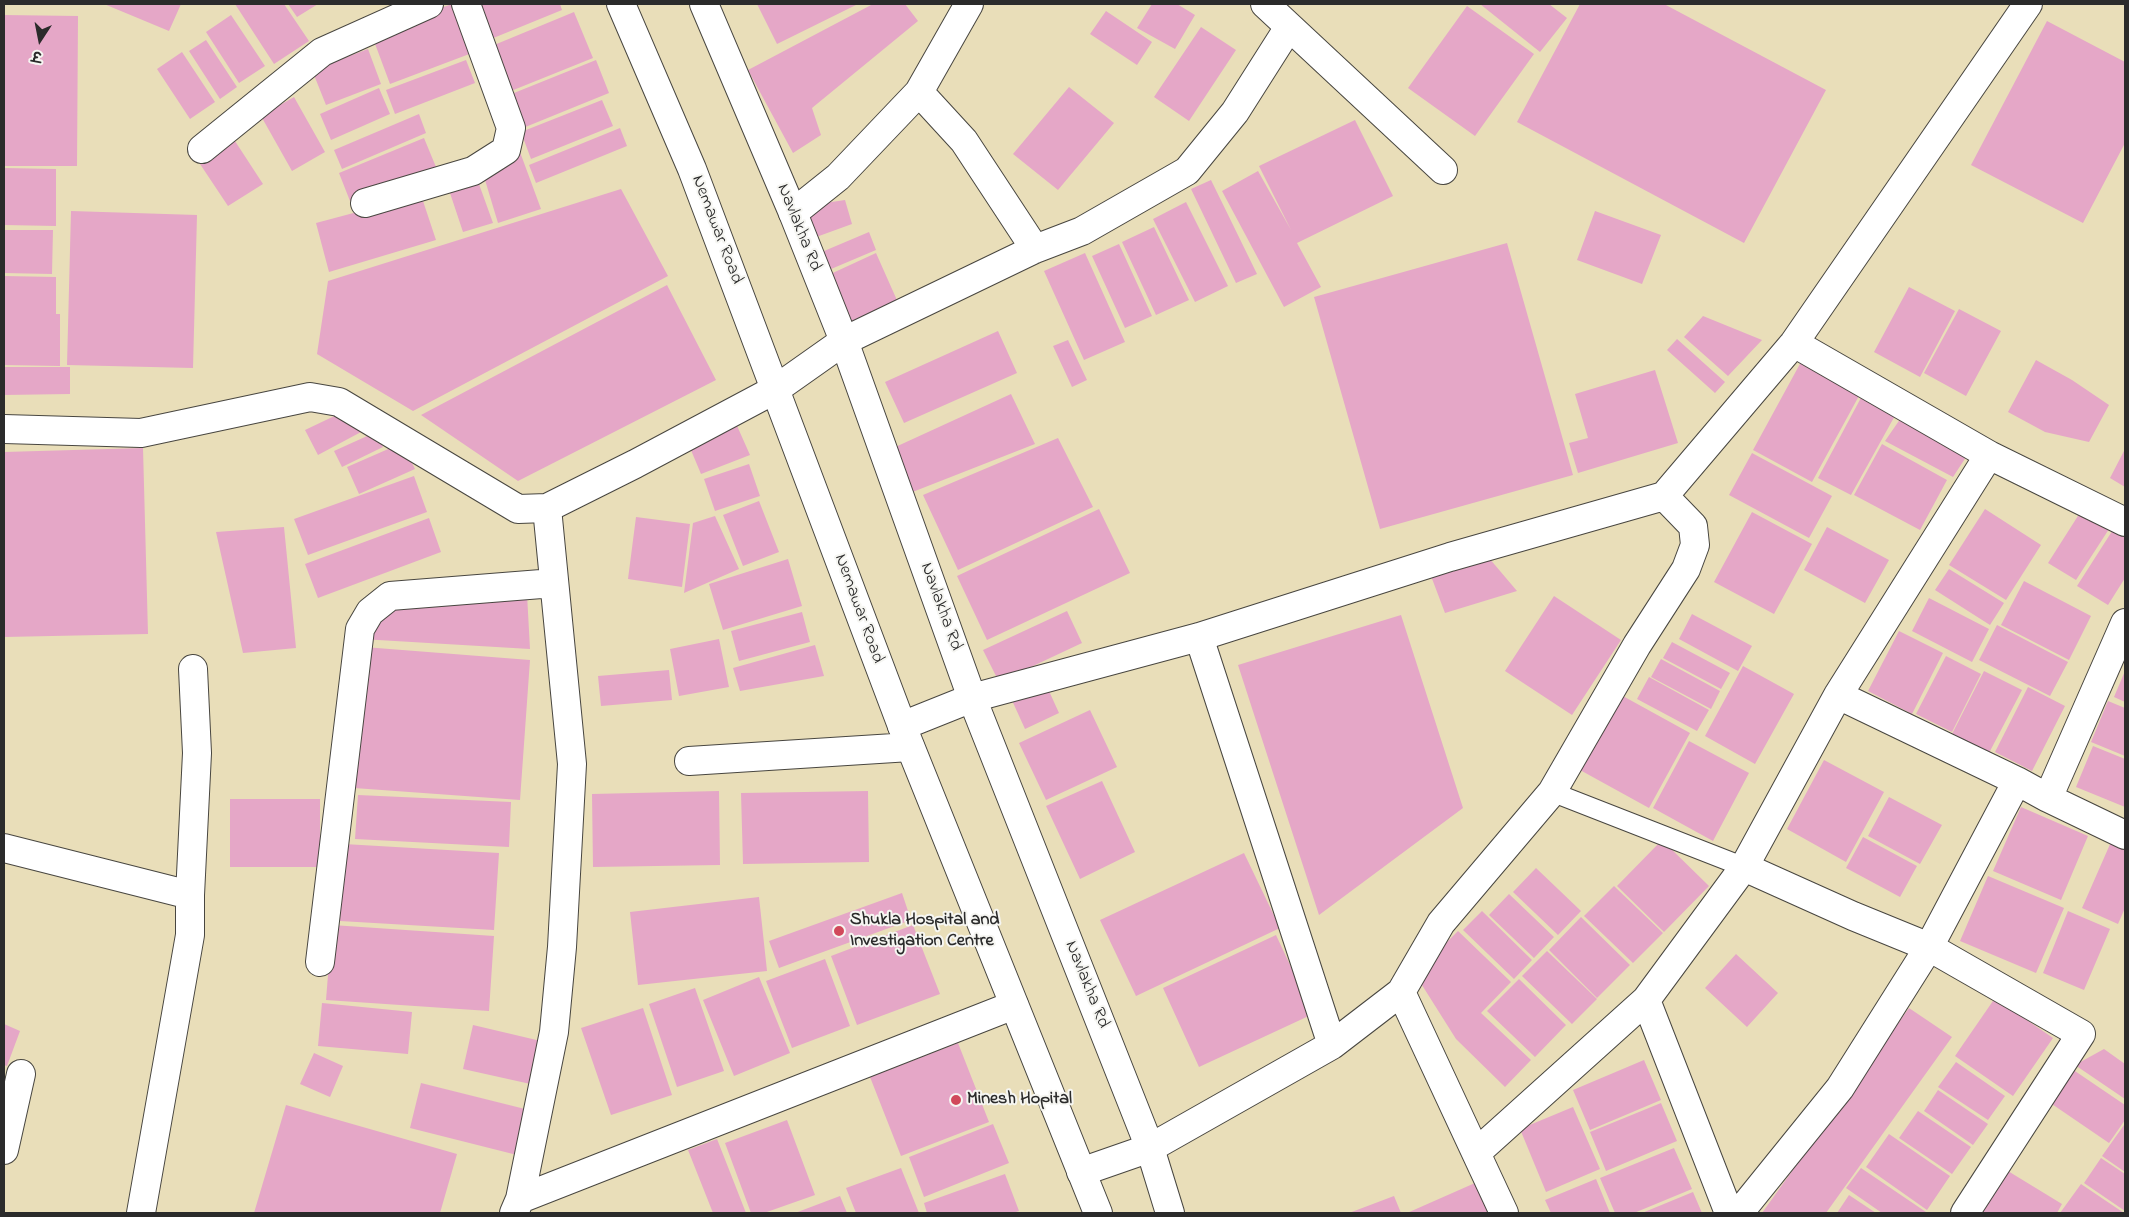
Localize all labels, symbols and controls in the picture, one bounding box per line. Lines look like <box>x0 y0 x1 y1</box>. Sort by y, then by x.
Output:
north arrow <box>15 15 65 65</box>
text: उ <box>30 44 44 66</box>
street label: Nemawar Road <box>685 173 747 287</box>
street label: Navlakha Rd <box>771 181 825 275</box>
street label: Nemawar Road <box>828 551 888 667</box>
street label: Navlakha Rd <box>914 560 966 654</box>
place label: Shukla Hospital and Investigation Centre <box>850 910 999 952</box>
marker: Shukla Hospital and Investigation Centre <box>832 924 846 938</box>
street label: Navlakha Rd <box>1059 938 1113 1032</box>
place label: Minesh Hopital <box>967 1089 1072 1111</box>
marker: Minesh Hopital <box>949 1093 963 1107</box>

